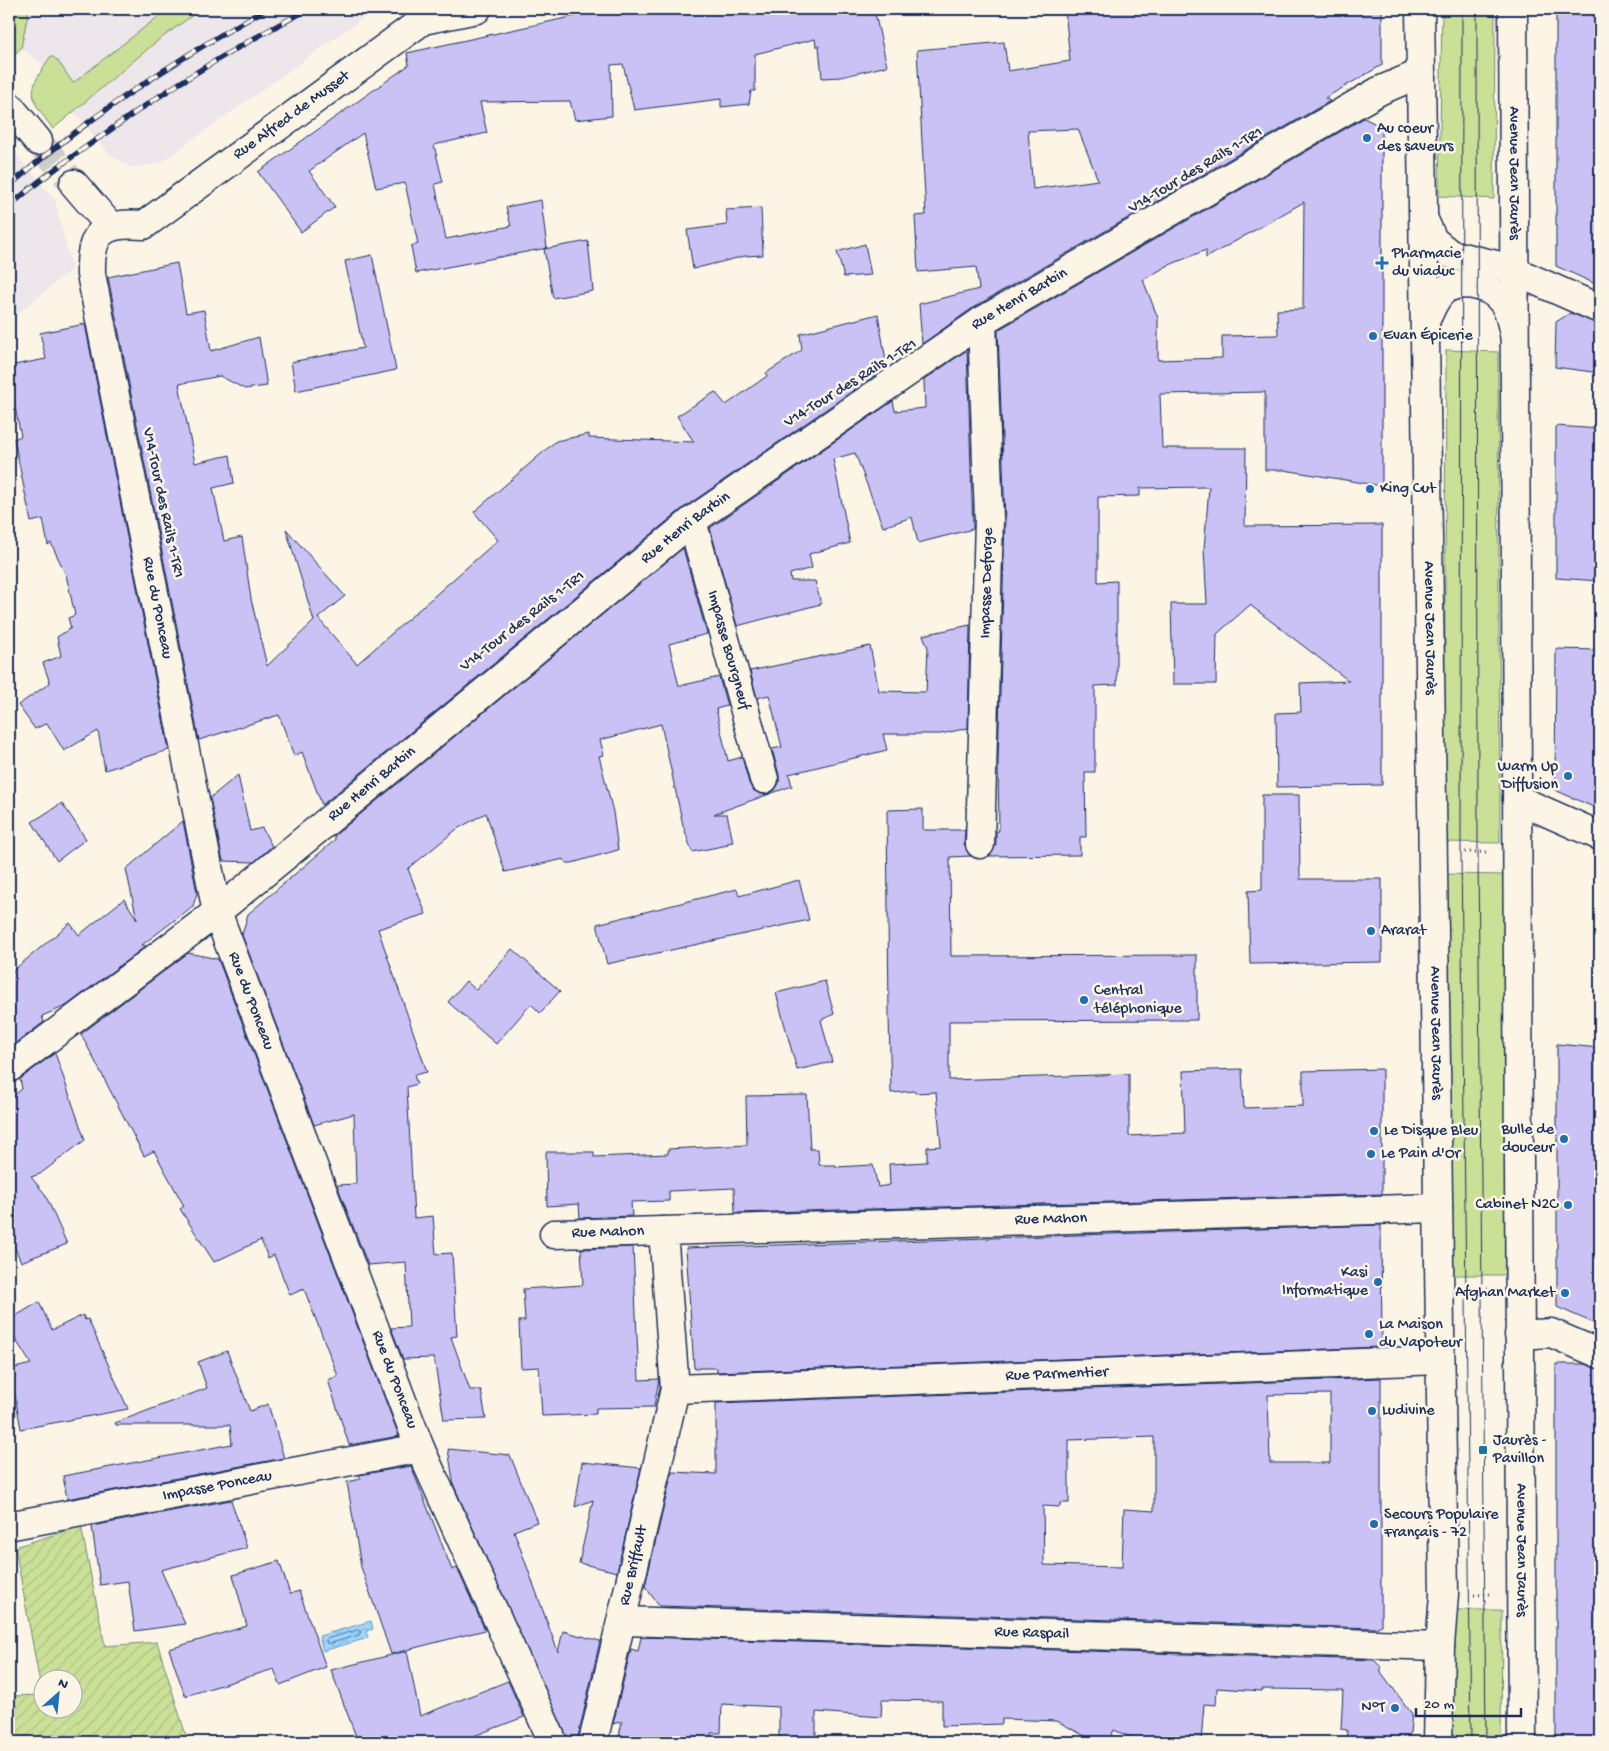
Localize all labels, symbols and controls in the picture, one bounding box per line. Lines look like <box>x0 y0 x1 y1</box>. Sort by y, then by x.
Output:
street label: Rue Alfred de Musset <box>230 66 355 165</box>
street label: Avenue Jean Jaurès <box>1504 106 1524 241</box>
place label: Au coeur des saveurs <box>1377 120 1455 157</box>
street label: V14-Tour des Rails 1-TR1 <box>1125 123 1267 219</box>
marker: Au coeur des saveurs <box>1361 132 1373 144</box>
place label: Pharmacie du viaduc <box>1391 245 1462 282</box>
marker: Pharmacie du viaduc <box>1376 257 1388 269</box>
street label: Rue Henri Barbin <box>968 264 1072 335</box>
place label: Evan Épicerie <box>1383 327 1473 346</box>
marker: Evan Épicerie <box>1367 330 1379 342</box>
street label: V14-Tour des Rails 1-TR1 <box>780 335 921 433</box>
street label: V14-Tour des Rails 1-TR1 <box>137 425 187 580</box>
place label: King Cut <box>1380 480 1437 499</box>
marker: King Cut <box>1364 483 1376 495</box>
street label: Rue Henri Barbin <box>637 487 735 569</box>
street label: Impasse Deforge <box>976 527 998 639</box>
street label: Rue du Ponceau <box>138 555 176 661</box>
street label: Avenue Jean Jaurès <box>1419 561 1440 696</box>
street label: V14-Tour des Rails 1-TR1 <box>456 567 589 677</box>
street label: Impasse Bourgneuf <box>702 588 754 713</box>
street label: Rue Henri Barbin <box>324 742 420 826</box>
place label: Warm Up Diffusion <box>1498 758 1558 795</box>
marker: Warm Up Diffusion <box>1562 770 1574 782</box>
place label: Ararat <box>1381 922 1428 941</box>
marker: Ararat <box>1365 925 1377 937</box>
street label: Rue du Ponceau <box>223 949 278 1053</box>
street label: Avenue Jean Jaurès <box>1425 966 1446 1101</box>
place label: Central téléphonique <box>1093 982 1182 1019</box>
marker: Central téléphonique <box>1078 994 1090 1006</box>
place label: Bulle de douceur <box>1501 1121 1555 1158</box>
place label: Le Disque Bleu <box>1384 1122 1479 1141</box>
marker: Le Disque Bleu <box>1368 1125 1380 1137</box>
marker: Bulle de douceur <box>1558 1133 1570 1145</box>
place label: Le Pain d'Or <box>1381 1145 1462 1164</box>
marker: Le Pain d'Or <box>1365 1148 1377 1160</box>
place label: Cabinet N2C <box>1475 1196 1559 1215</box>
marker: Cabinet N2C <box>1562 1199 1574 1211</box>
street label: Rue Mahon <box>1014 1209 1088 1230</box>
street label: Rue Mahon <box>571 1222 645 1243</box>
place label: Kasi Informatique <box>1282 1264 1369 1301</box>
marker: Kasi Informatique <box>1372 1276 1384 1288</box>
place label: Afghan Market <box>1455 1284 1556 1303</box>
marker: Afghan Market <box>1559 1287 1571 1299</box>
place label: La Maison du Vapoteur <box>1379 1316 1463 1353</box>
street label: Rue du Ponceau <box>367 1328 422 1432</box>
marker: La Maison du Vapoteur <box>1363 1328 1375 1340</box>
street label: Rue Parmentier <box>1005 1363 1110 1386</box>
place label: Ludivine <box>1382 1402 1435 1421</box>
marker: Ludivine <box>1366 1405 1378 1417</box>
place label: Jaurès - Pavillon <box>1492 1432 1547 1469</box>
marker: Jaurès - Pavillon <box>1477 1444 1489 1456</box>
street label: Impasse Ponceau <box>161 1467 274 1506</box>
street label: Avenue Jean Jaurès <box>1511 1483 1531 1618</box>
place label: Secours Populaire Français - 72 <box>1383 1506 1499 1543</box>
marker: Secours Populaire Français - 72 <box>1368 1518 1380 1530</box>
street label: Rue Briffault <box>615 1522 653 1608</box>
street label: Rue Raspail <box>994 1623 1070 1644</box>
north arrow <box>32 1668 82 1718</box>
text: N <box>55 1675 71 1694</box>
scale bar <box>1416 1686 1522 1718</box>
text: 20 m <box>1424 1696 1454 1714</box>
place label: N°T <box>1361 1699 1386 1718</box>
marker: N°T <box>1389 1702 1401 1714</box>

